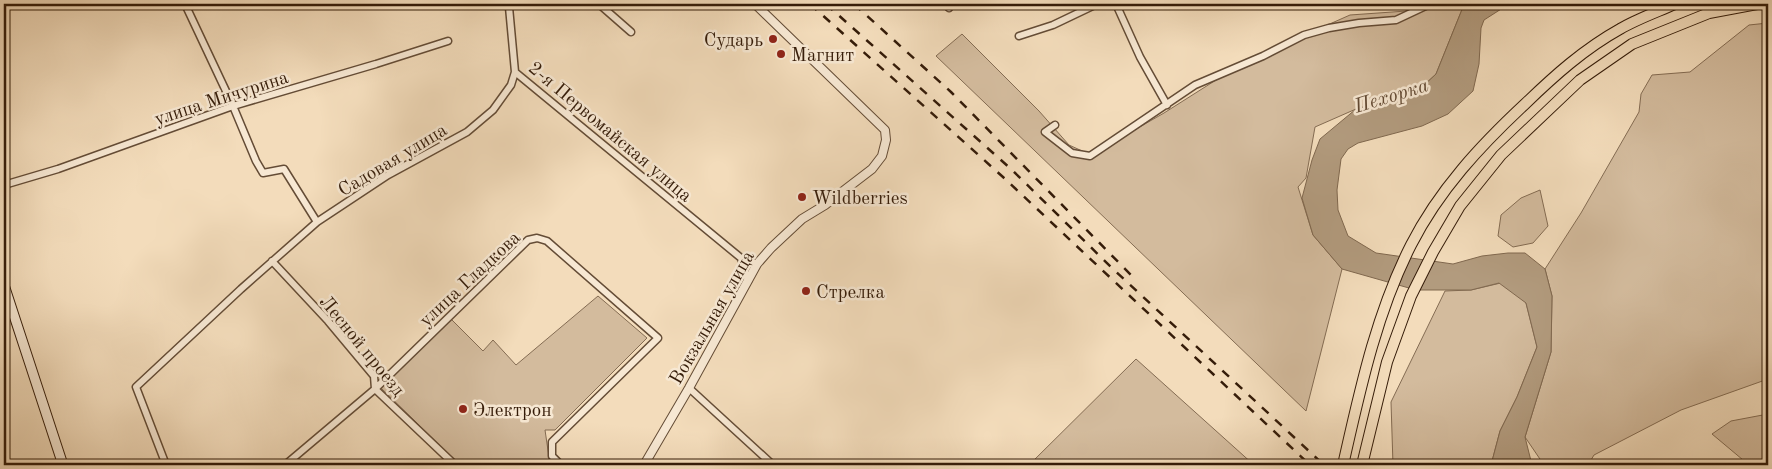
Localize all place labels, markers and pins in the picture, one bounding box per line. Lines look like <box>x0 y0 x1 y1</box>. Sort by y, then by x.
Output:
place label: Сударь <box>704 32 763 51</box>
marker: Сударь <box>767 33 779 45</box>
place label: Магнит <box>791 47 854 66</box>
marker: Магнит <box>775 48 787 60</box>
place label: Wildberries <box>812 190 908 209</box>
marker: Wildberries <box>796 191 808 203</box>
place label: Стрелка <box>816 284 885 303</box>
marker: Стрелка <box>800 285 812 297</box>
place label: Электрон <box>473 402 552 421</box>
marker: Электрон <box>457 403 469 415</box>

